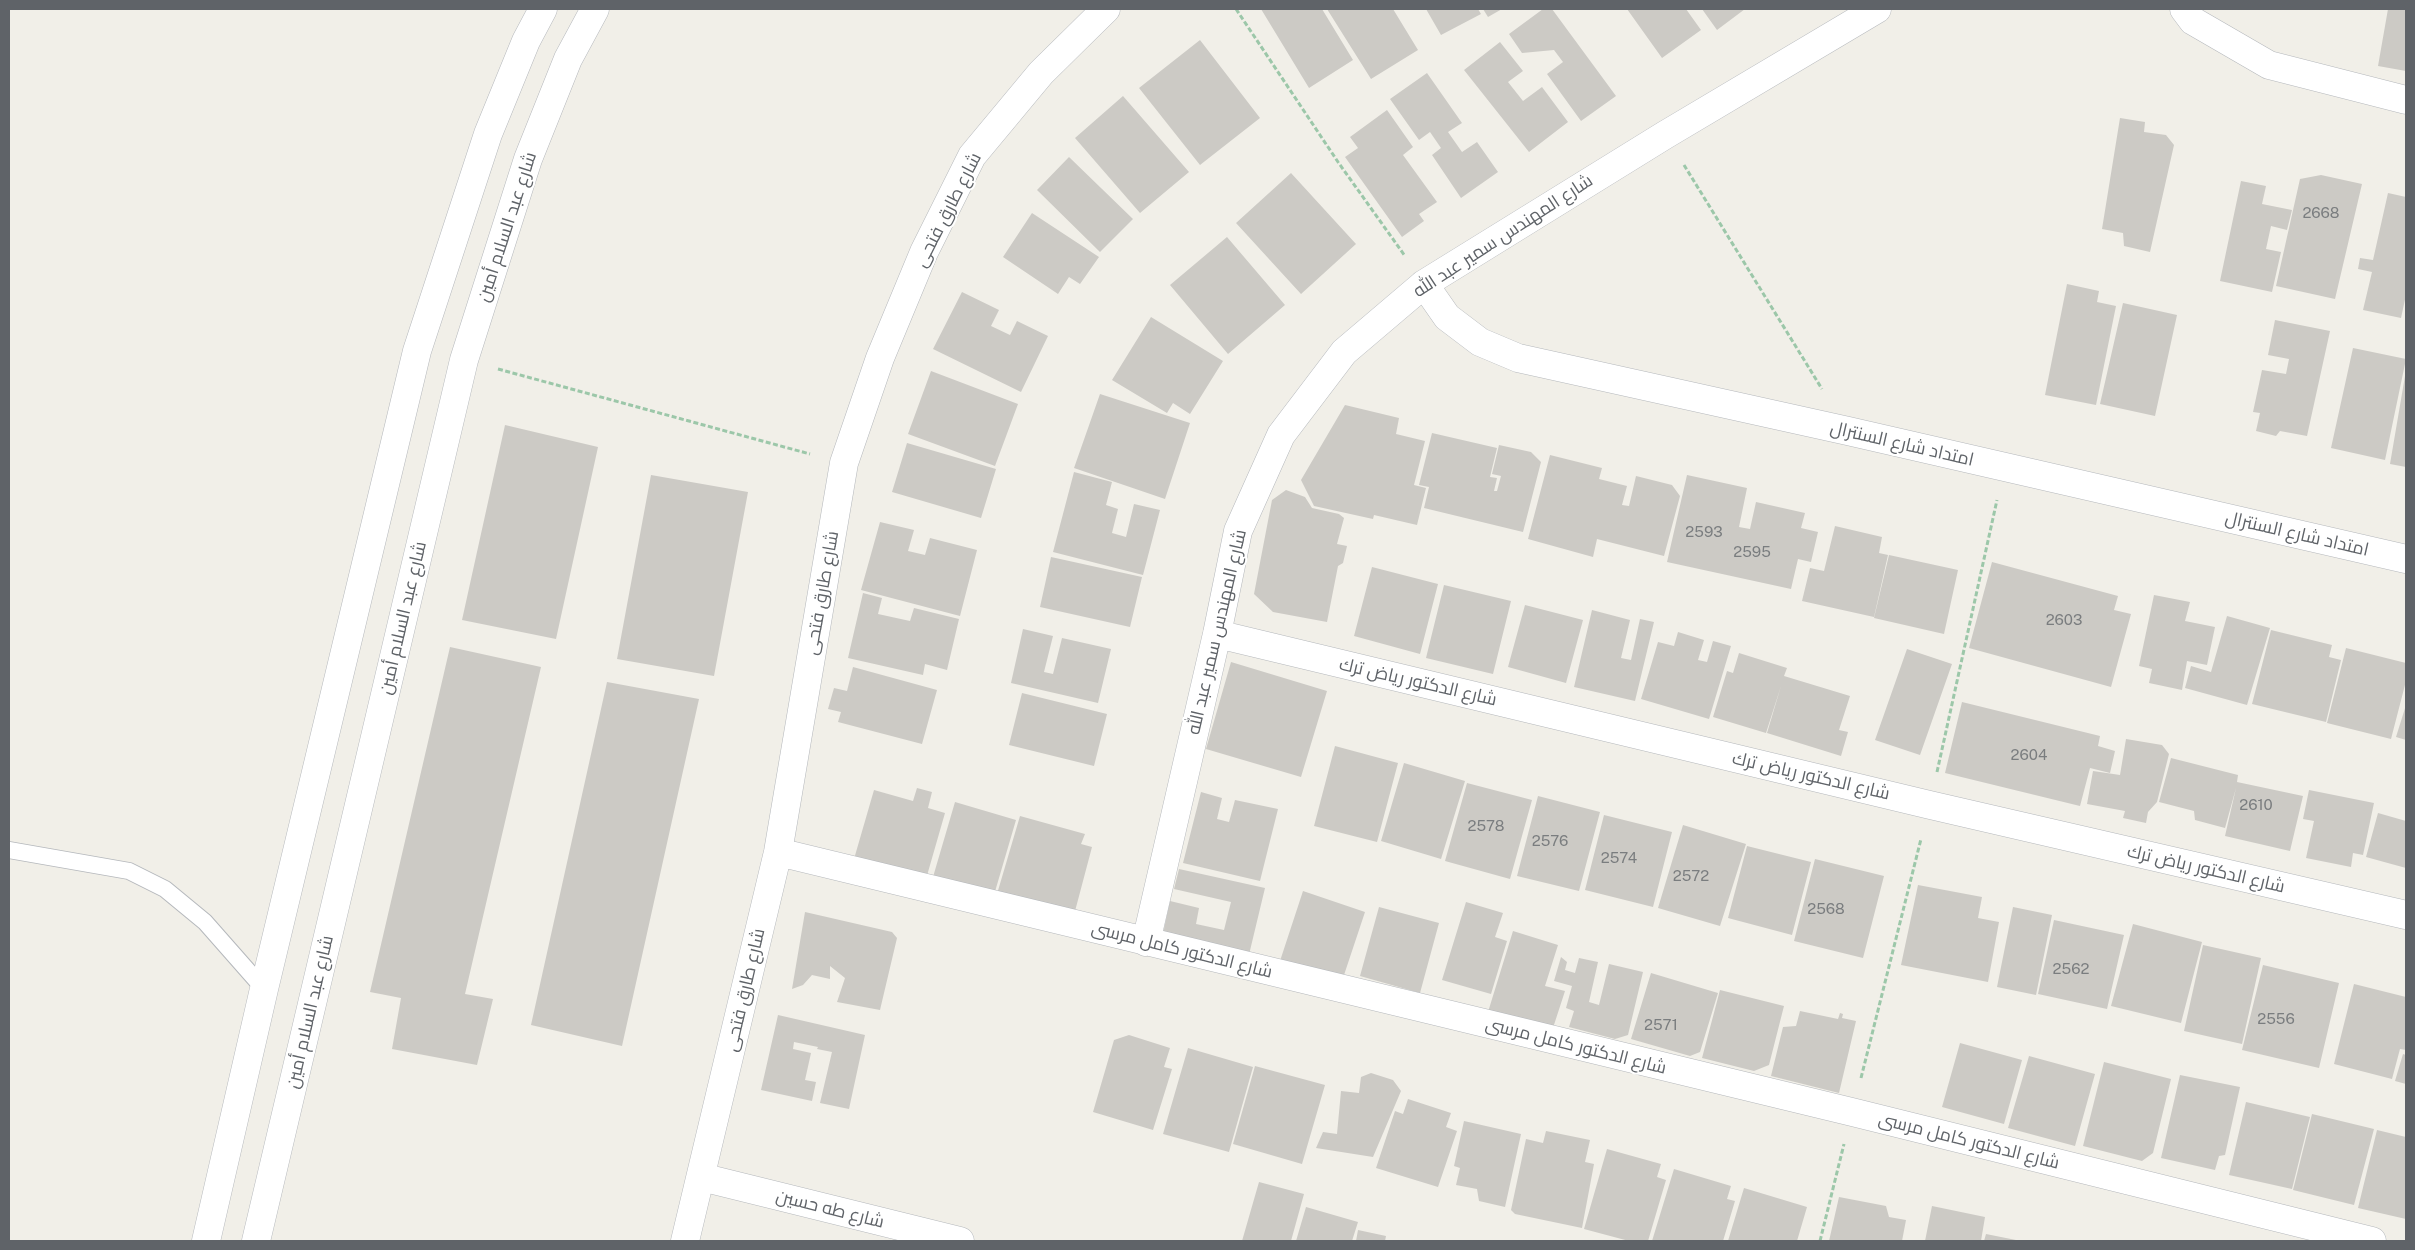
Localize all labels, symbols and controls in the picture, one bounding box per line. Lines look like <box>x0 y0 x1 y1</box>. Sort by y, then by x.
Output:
street label: شارع عبد السلام أمين <box>473 149 541 305</box>
street label: شارع طارق فتحى <box>910 149 986 271</box>
street label: شارع المهندس سمير عبد الله <box>1409 170 1597 302</box>
house number: 2668 <box>2302 204 2340 222</box>
street label: امتداد شارع السنترال <box>1828 417 1976 471</box>
street label: امتداد شارع السنترال <box>2223 507 2371 561</box>
house number: 2593 <box>1685 523 1723 541</box>
street label: شارع المهندس سمير عبد الله <box>1183 527 1251 737</box>
street label: شارع طارق فتحى <box>800 529 844 657</box>
street label: شارع عبد السلام أمين <box>375 539 431 697</box>
house number: 2595 <box>1733 543 1771 561</box>
house number: 2603 <box>2046 611 2082 629</box>
street label: شارع الدكتور رياض ترك <box>1337 653 1499 711</box>
house number: 2604 <box>2011 746 2047 764</box>
street label: شارع الدكتور رياض ترك <box>1730 747 1892 805</box>
house number: 2610 <box>2239 796 2273 814</box>
house number: 2578 <box>1468 817 1504 835</box>
house number: 2576 <box>1532 832 1568 850</box>
street label: شارع الدكتور رياض ترك <box>2125 840 2287 898</box>
house number: 2574 <box>1601 849 1637 867</box>
house number: 2572 <box>1673 867 1709 885</box>
house number: 2568 <box>1807 900 1845 918</box>
street label: شارع الدكتور كامل مرسى <box>1089 917 1275 983</box>
street label: شارع طارق فتحى <box>720 926 770 1054</box>
street label: شارع عبد السلام أمين <box>282 933 338 1091</box>
house number: 2562 <box>2053 960 2089 978</box>
house number: 2556 <box>2257 1010 2295 1028</box>
street label: شارع الدكتور كامل مرسى <box>1483 1013 1669 1079</box>
house number: 2571 <box>1644 1016 1678 1034</box>
street label: شارع الدكتور كامل مرسى <box>1876 1108 2062 1174</box>
street label: شارع طه حسين <box>774 1185 886 1233</box>

